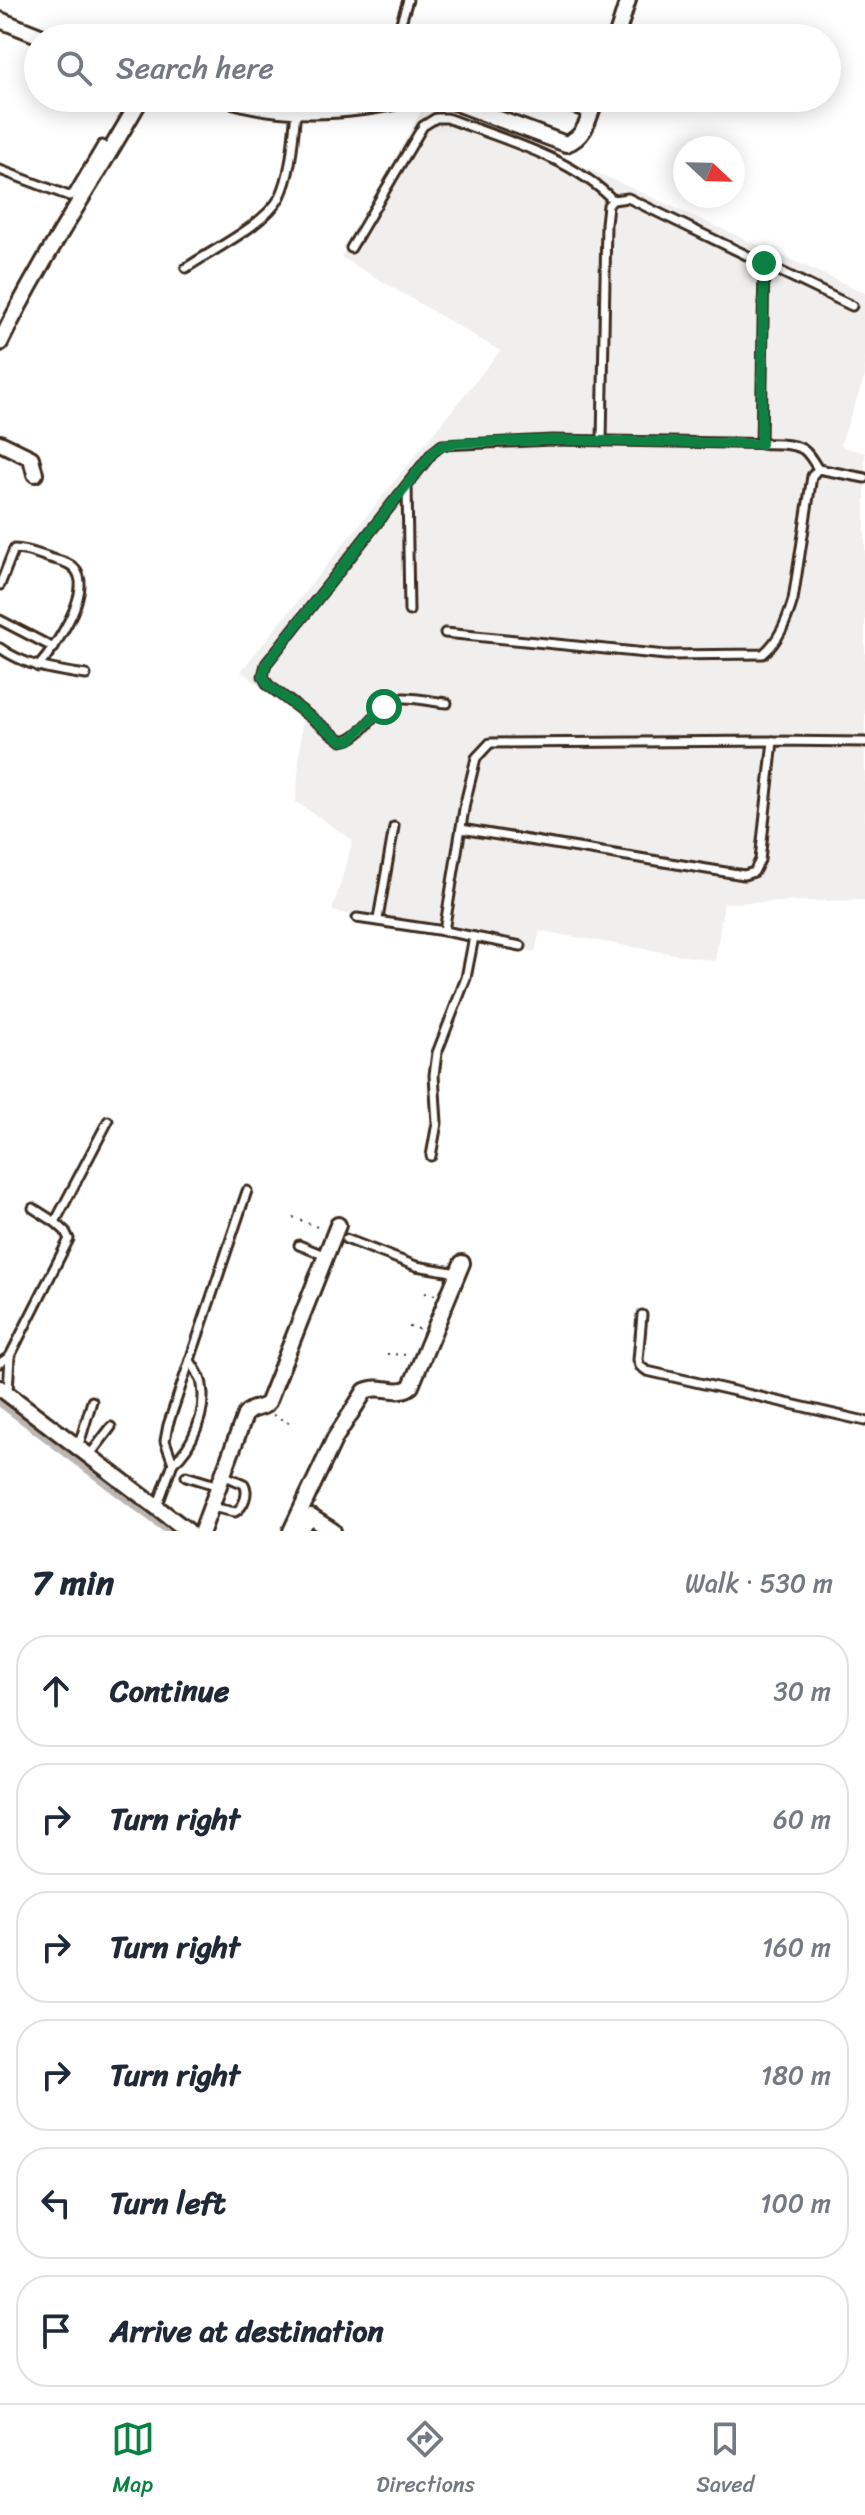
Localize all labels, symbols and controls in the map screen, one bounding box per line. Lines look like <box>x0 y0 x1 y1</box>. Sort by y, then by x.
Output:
search box <box>24 24 841 112</box>
text: Search here <box>116 41 274 95</box>
icon: search <box>52 46 96 90</box>
north arrow <box>673 136 745 208</box>
route end <box>746 245 782 281</box>
route start <box>366 689 402 725</box>
text: 7 min <box>32 1553 114 1613</box>
text: Walk · 530 m <box>685 1560 833 1606</box>
text: Continue <box>110 1664 229 1718</box>
text: 30 m <box>774 1668 831 1714</box>
icon: ahead <box>34 1669 78 1713</box>
text: Turn right <box>110 1792 240 1846</box>
text: 60 m <box>773 1796 831 1842</box>
icon: right <box>34 1797 78 1841</box>
text: Turn right <box>110 1920 240 1974</box>
text: 160 m <box>762 1924 831 1970</box>
icon: right <box>34 1925 78 1969</box>
text: Turn right <box>110 2048 240 2102</box>
text: 180 m <box>761 2052 831 2098</box>
icon: right <box>34 2053 78 2097</box>
text: Turn left <box>110 2176 226 2230</box>
text: 100 m <box>760 2180 831 2226</box>
icon: left <box>34 2181 78 2225</box>
text: Arrive at destination <box>110 2304 384 2358</box>
icon: arrive <box>34 2309 78 2353</box>
tab: Map <box>111 2417 155 2504</box>
tab: Directions <box>376 2417 475 2504</box>
tab: Saved <box>696 2417 754 2504</box>

